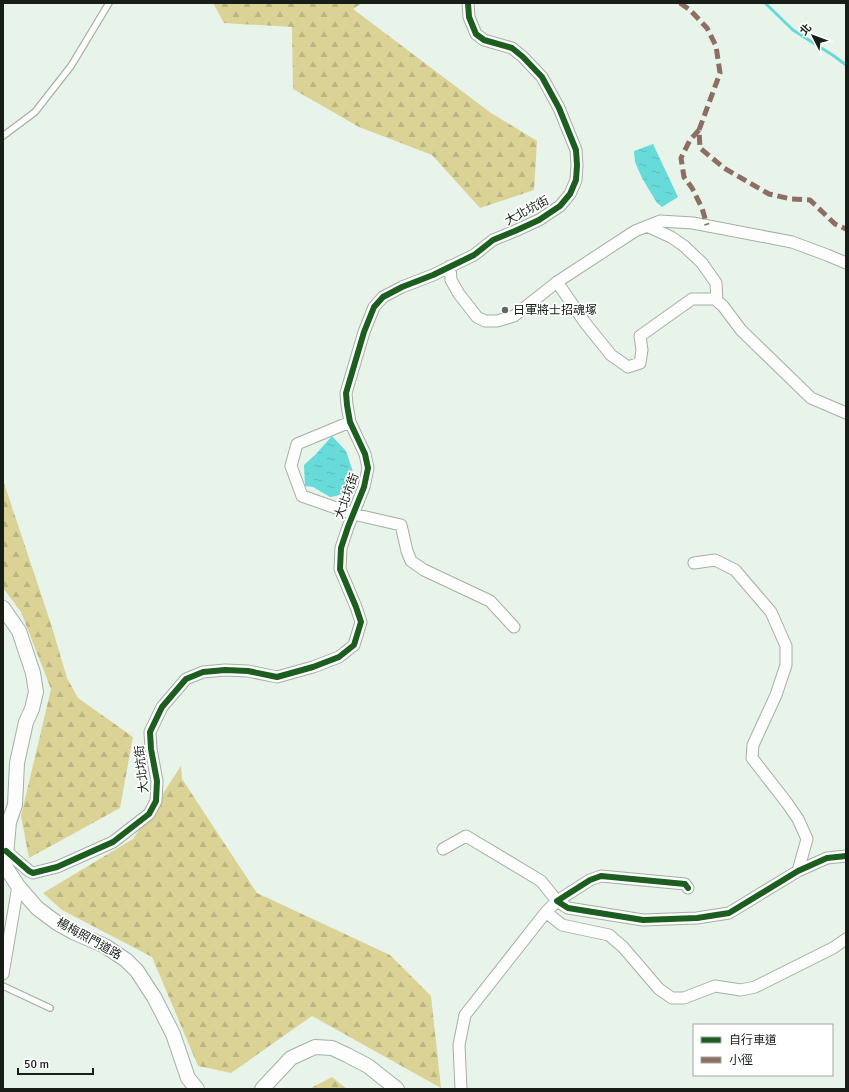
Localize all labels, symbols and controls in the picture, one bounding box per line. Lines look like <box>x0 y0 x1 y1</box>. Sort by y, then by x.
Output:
north arrow <box>793 16 833 56</box>
text: 北 <box>797 21 814 38</box>
street label: 大北坑街 <box>502 193 552 229</box>
place label: 日軍將士招魂塚 <box>513 303 597 318</box>
marker: 日軍將士招魂塚 <box>500 305 510 315</box>
street label: 大北坑街 <box>332 471 362 521</box>
street label: 大北坑街 <box>132 744 152 794</box>
street label: 楊梅照門道路 <box>54 915 124 963</box>
legend <box>693 1024 833 1076</box>
text: 自行車道 <box>729 1033 777 1048</box>
scale bar <box>18 1050 93 1076</box>
text: 小徑 <box>729 1053 753 1068</box>
text: 50 m <box>24 1057 49 1072</box>

